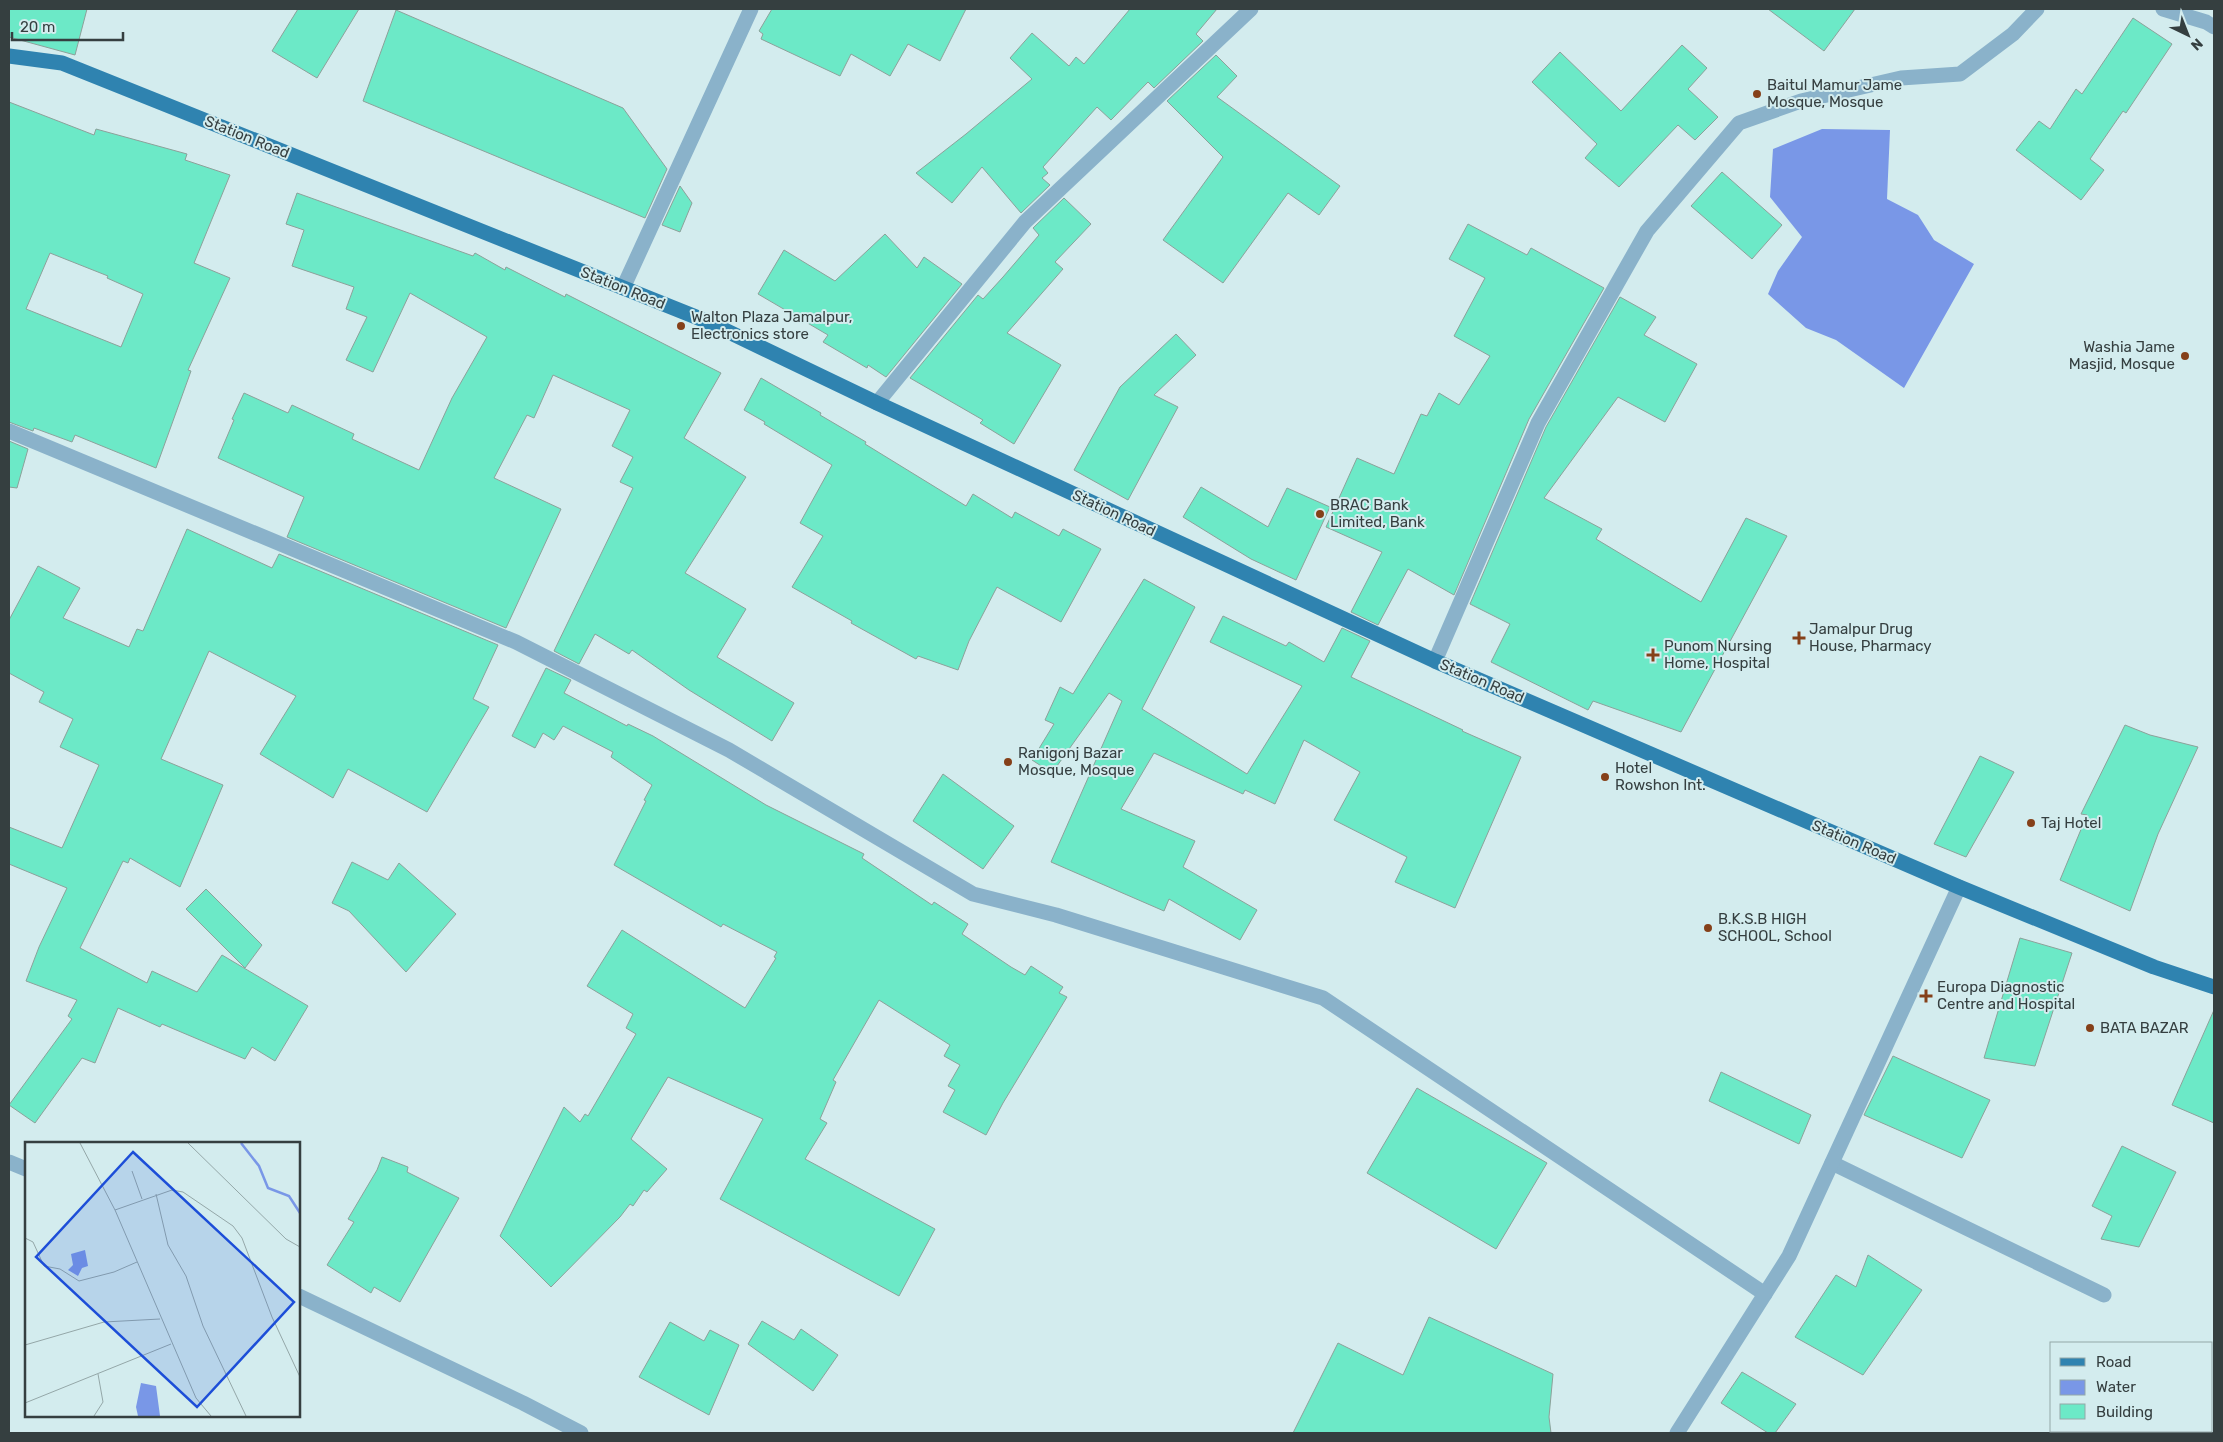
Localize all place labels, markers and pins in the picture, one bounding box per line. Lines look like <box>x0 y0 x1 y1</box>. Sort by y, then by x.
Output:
place label: Baitul Mamur Jame Mosque, Mosque <box>1767 76 1902 111</box>
marker: Baitul Mamur Jame Mosque, Mosque <box>1751 88 1763 100</box>
place label: Walton Plaza Jamalpur, Electronics store <box>691 308 853 343</box>
marker: Walton Plaza Jamalpur, Electronics store <box>675 320 687 332</box>
place label: Washia Jame Masjid, Mosque <box>2069 338 2175 373</box>
marker: Washia Jame Masjid, Mosque <box>2179 350 2191 362</box>
place label: BRAC Bank Limited, Bank <box>1330 496 1425 531</box>
marker: BRAC Bank Limited, Bank <box>1314 508 1326 520</box>
place label: Jamalpur Drug House, Pharmacy <box>1809 620 1932 655</box>
marker: Jamalpur Drug House, Pharmacy <box>1793 632 1805 644</box>
place label: Punom Nursing Home, Hospital <box>1664 637 1772 672</box>
marker: Punom Nursing Home, Hospital <box>1646 648 1660 662</box>
place label: Ranigonj Bazar Mosque, Mosque <box>1018 744 1135 779</box>
marker: Ranigonj Bazar Mosque, Mosque <box>1002 756 1014 768</box>
place label: Hotel Rowshon Int. <box>1615 759 1706 794</box>
marker: Hotel Rowshon Int. <box>1599 771 1611 783</box>
place label: Taj Hotel <box>2041 814 2101 832</box>
marker: Taj Hotel <box>2025 817 2037 829</box>
place label: B.K.S.B HIGH SCHOOL, School <box>1718 910 1832 945</box>
marker: B.K.S.B HIGH SCHOOL, School <box>1702 922 1714 934</box>
place label: Europa Diagnostic Centre and Hospital <box>1937 978 2075 1013</box>
marker: Europa Diagnostic Centre and Hospital <box>1919 989 1933 1003</box>
place label: BATA BAZAR <box>2100 1019 2189 1037</box>
marker: BATA BAZAR <box>2084 1022 2096 1034</box>

